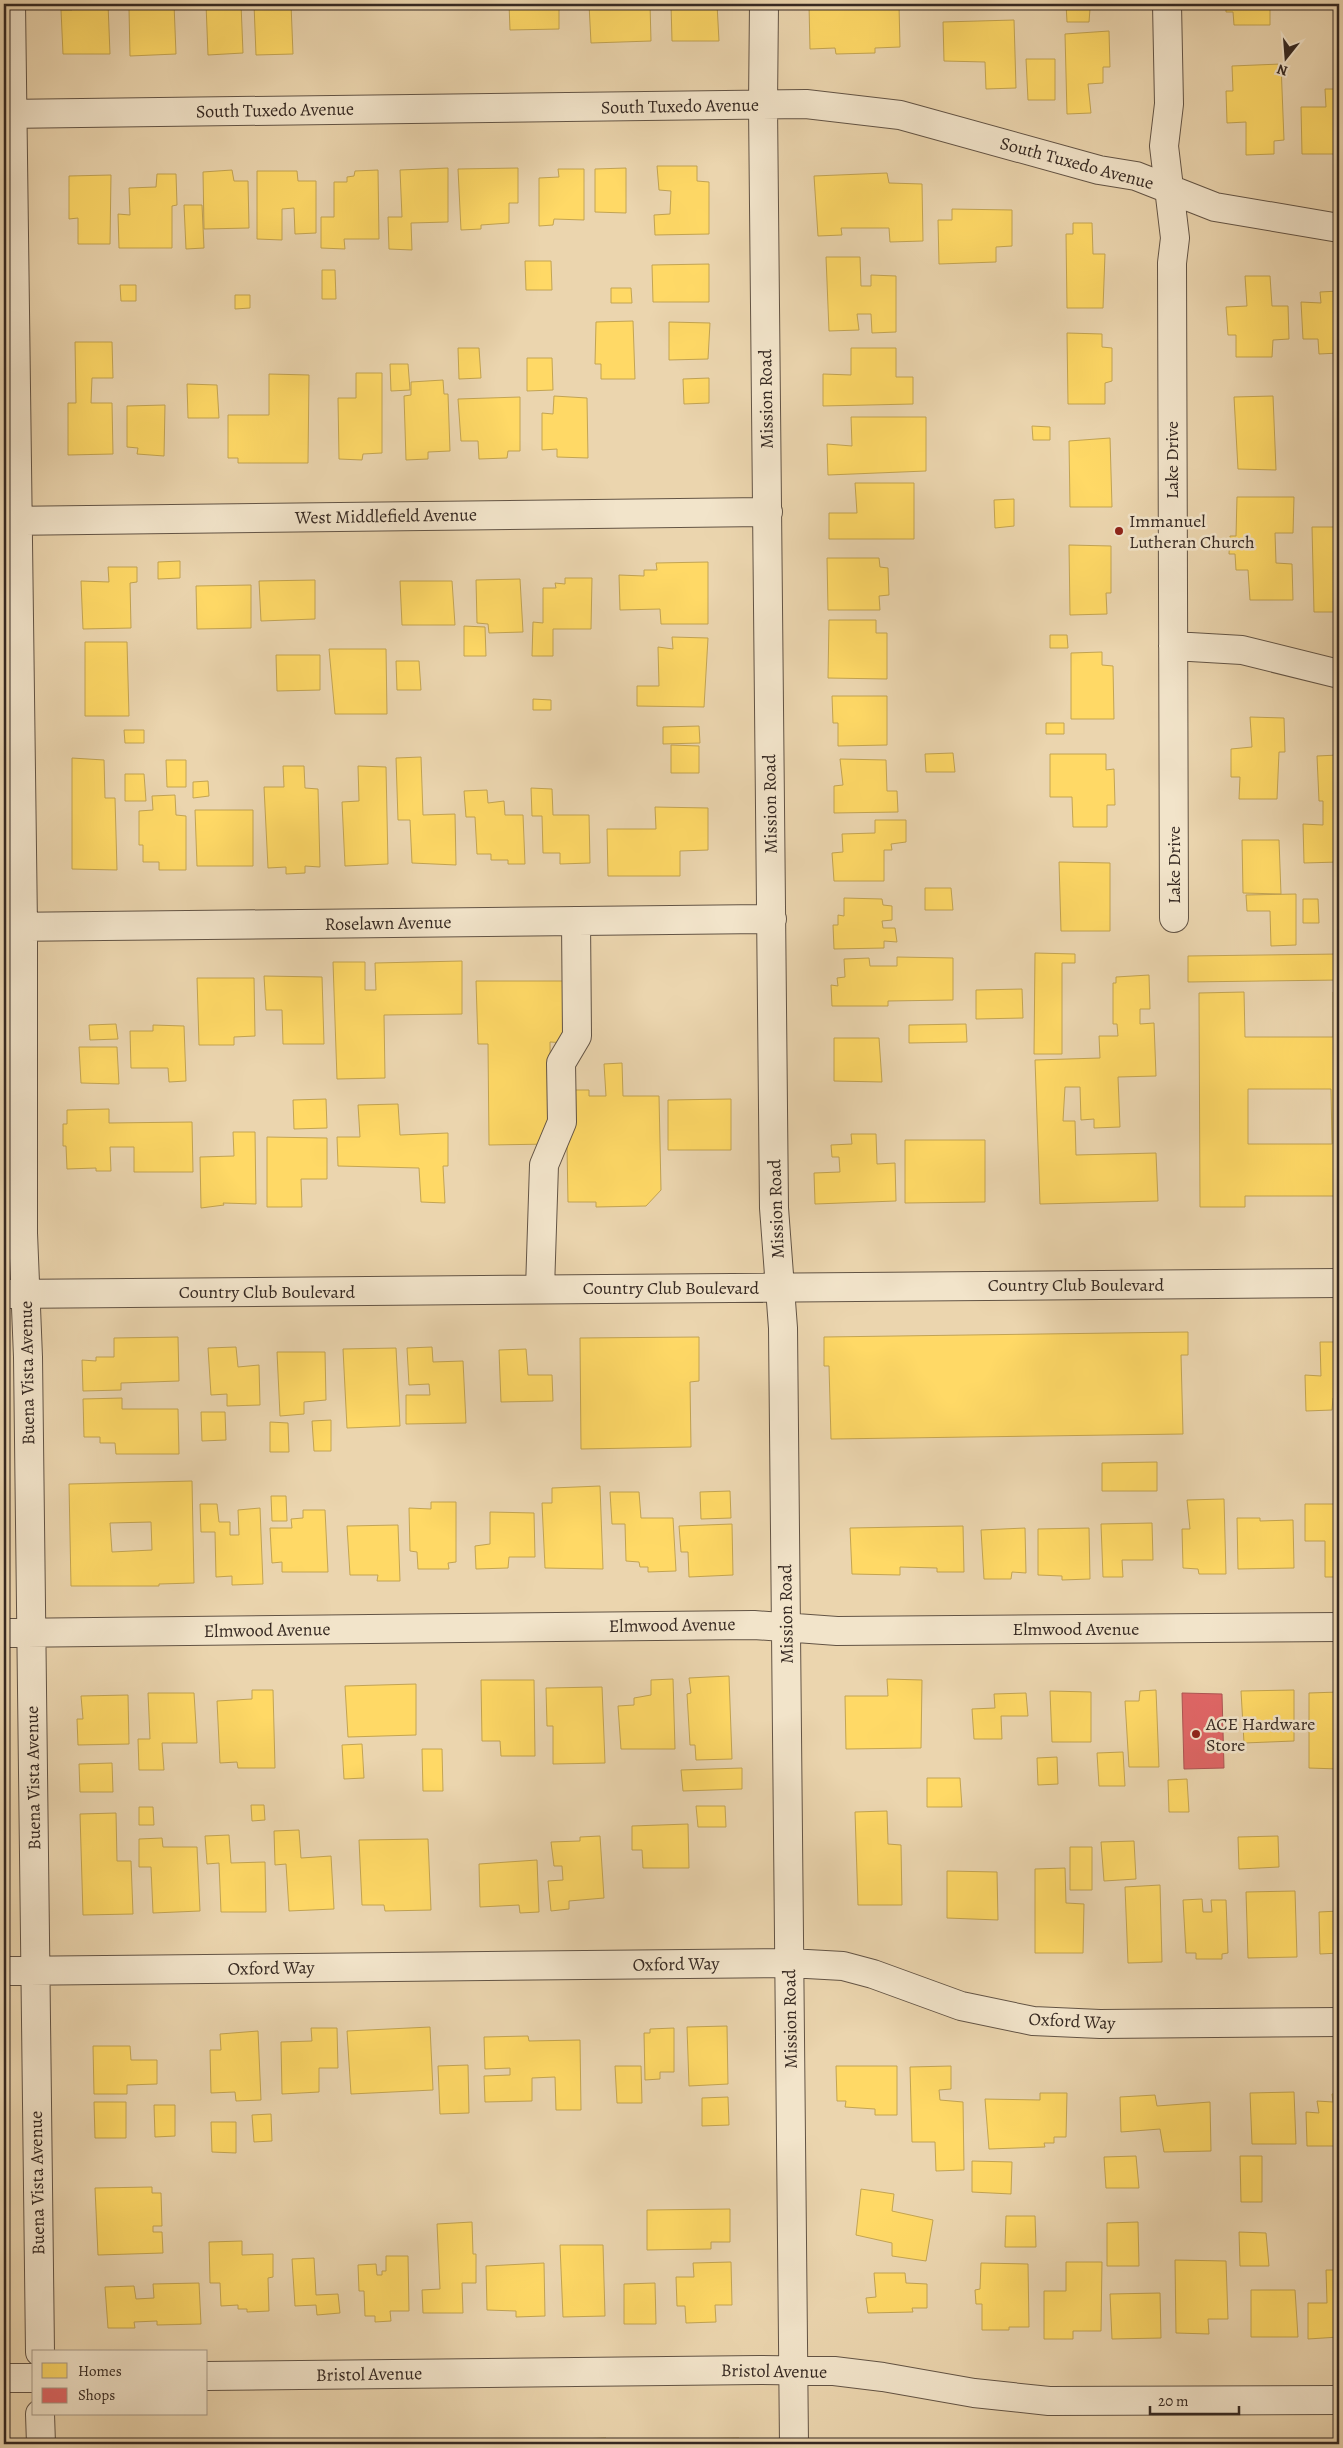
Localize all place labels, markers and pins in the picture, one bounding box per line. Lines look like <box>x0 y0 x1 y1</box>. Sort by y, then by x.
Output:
place label: Immanuel Lutheran Church <box>1129 509 1255 554</box>
marker: Immanuel Lutheran Church <box>1113 525 1125 537</box>
place label: ACE Hardware Store <box>1205 1712 1315 1757</box>
marker: ACE Hardware Store <box>1190 1728 1202 1740</box>

